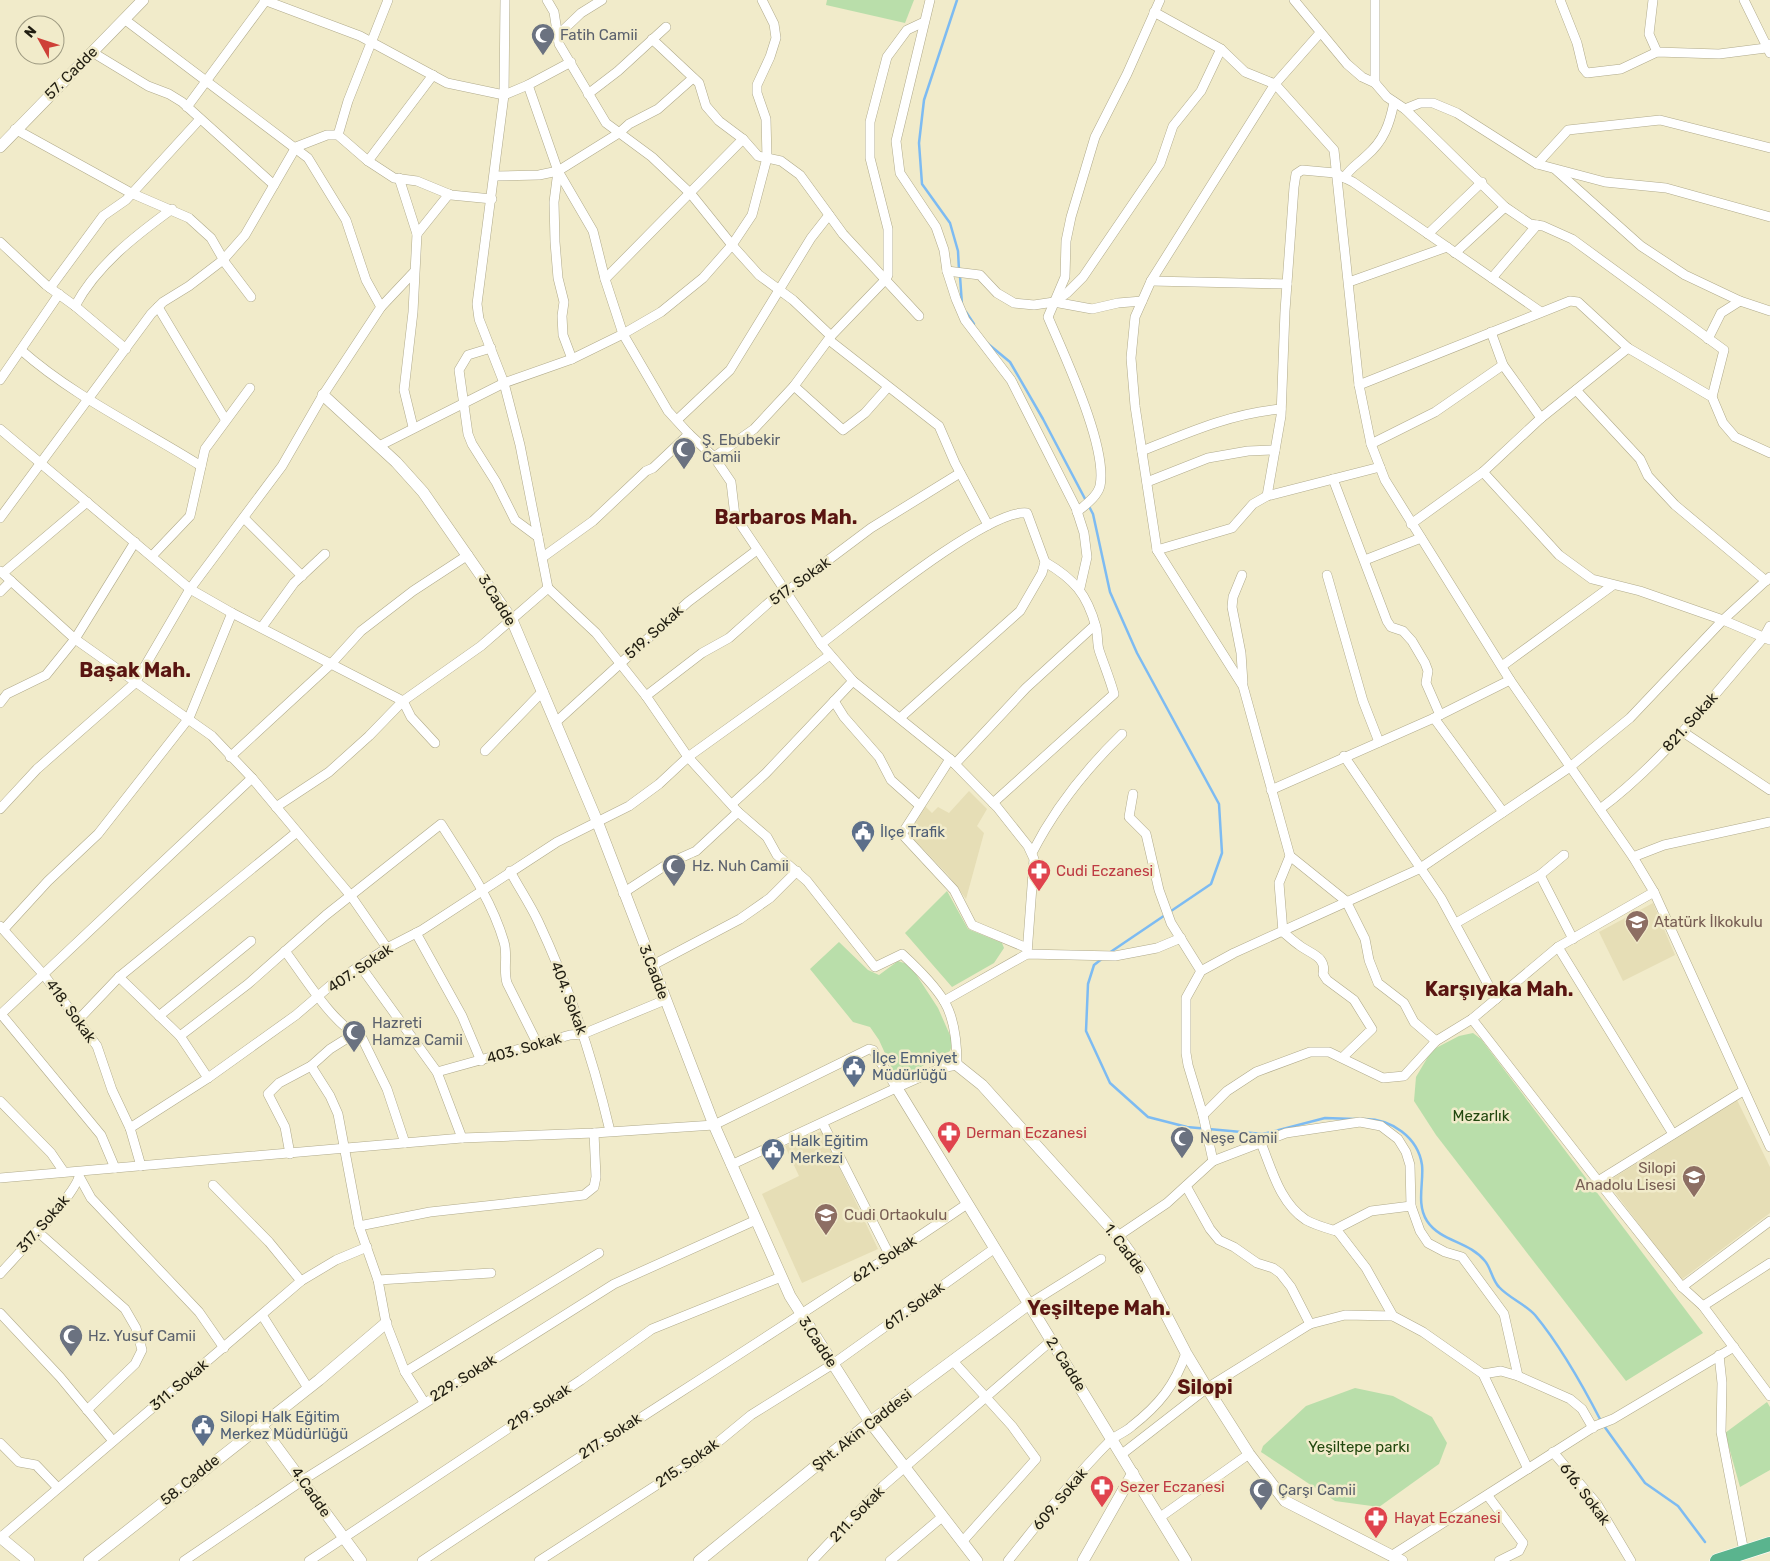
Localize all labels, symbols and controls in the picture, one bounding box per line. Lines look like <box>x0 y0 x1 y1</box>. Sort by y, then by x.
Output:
north arrow <box>15 15 65 65</box>
mosque icon: Fatih Camii <box>530 22 556 56</box>
text: N <box>21 23 40 41</box>
place label: Fatih Camii <box>560 26 638 44</box>
street label: 57. Cadde <box>41 43 101 103</box>
place label: Ş. Ebubekir Camii <box>702 431 781 466</box>
mosque icon: Ş. Ebubekir Camii <box>671 436 697 470</box>
district label: Barbaros Mah. <box>715 505 857 529</box>
street label: 517. Sokak <box>766 553 834 609</box>
street label: 3.Cadde <box>474 571 520 629</box>
street label: 519. Sokak <box>621 601 687 663</box>
district label: Başak Mah. <box>79 658 191 682</box>
street label: 821. Sokak <box>1659 688 1722 755</box>
public building icon: İlçe Trafik <box>850 819 876 853</box>
place label: İlçe Trafik <box>880 823 945 841</box>
mosque icon: Hz. Nuh Camii <box>661 853 687 887</box>
place label: Hz. Nuh Camii <box>692 857 789 875</box>
pharmacy icon: Cudi Eczanesi <box>1026 858 1052 892</box>
place label: Cudi Eczanesi <box>1056 862 1153 880</box>
school or university icon: Atatürk İlkokulu <box>1624 909 1650 943</box>
place label: Atatürk İlkokulu <box>1654 913 1763 931</box>
street label: 407. Sokak <box>324 940 396 996</box>
street label: 3.Cadde <box>635 942 673 1002</box>
street label: 404. Sokak <box>547 959 591 1037</box>
street label: 418. Sokak <box>42 976 100 1046</box>
district label: Karşıyaka Mah. <box>1425 977 1573 1001</box>
place label: Hazreti Hamza Camii <box>372 1014 463 1049</box>
mosque icon: Hazreti Hamza Camii <box>341 1019 367 1053</box>
street label: 403. Sokak <box>485 1029 564 1067</box>
place label: İlçe Emniyet Müdürlüğü <box>872 1049 958 1084</box>
public building icon: İlçe Emniyet Müdürlüğü <box>841 1054 867 1088</box>
park label: Mezarlık <box>1453 1107 1510 1125</box>
pharmacy icon: Derman Eczanesi <box>936 1120 962 1154</box>
place label: Derman Eczanesi <box>966 1124 1087 1142</box>
mosque icon: Neşe Camii <box>1169 1125 1195 1159</box>
place label: Neşe Camii <box>1200 1129 1277 1147</box>
place label: Halk Eğitim Merkezi <box>790 1132 868 1167</box>
public building icon: Halk Eğitim Merkezi <box>760 1137 786 1171</box>
place label: Silopi Anadolu Lisesi <box>1575 1159 1676 1194</box>
school or university icon: Silopi Anadolu Lisesi <box>1681 1164 1707 1198</box>
street label: 317. Sokak <box>13 1191 73 1257</box>
school or university icon: Cudi Ortaokulu <box>813 1202 839 1236</box>
place label: Cudi Ortaokulu <box>844 1206 947 1224</box>
street label: 1. Cadde <box>1100 1220 1150 1278</box>
street label: 621. Sokak <box>848 1231 920 1287</box>
street label: 617. Sokak <box>880 1278 948 1334</box>
district label: Yeşiltepe Mah. <box>1027 1296 1171 1320</box>
street label: 3.Cadde <box>795 1313 841 1371</box>
mosque icon: Hz. Yusuf Camii <box>58 1323 84 1357</box>
place label: Hz. Yusuf Camii <box>88 1327 196 1345</box>
street label: 2. Cadde <box>1042 1333 1090 1395</box>
street label: 229. Sokak <box>427 1350 500 1405</box>
street label: 311. Sokak <box>146 1355 212 1415</box>
district label: Silopi <box>1177 1375 1233 1399</box>
street label: 219. Sokak <box>504 1380 574 1434</box>
street label: Şht. Akin Caddesi <box>809 1386 915 1474</box>
place label: Silopi Halk Eğitim Merkez Müdürlüğü <box>220 1408 348 1443</box>
street label: 217. Sokak <box>575 1409 645 1463</box>
public building icon: Silopi Halk Eğitim Merkez Müdürlüğü <box>190 1413 216 1447</box>
street label: 215. Sokak <box>652 1435 722 1491</box>
park label: Yeşiltepe parkı <box>1308 1438 1410 1456</box>
street label: 58. Cadde <box>157 1451 223 1509</box>
street label: 616. Sokak <box>1556 1459 1614 1529</box>
street label: 4.Cadde <box>287 1463 335 1521</box>
street label: 609. Sokak <box>1029 1464 1091 1534</box>
pharmacy icon: Sezer Eczanesi <box>1089 1474 1115 1508</box>
mosque icon: Çarşı Camii <box>1248 1477 1274 1511</box>
place label: Sezer Eczanesi <box>1120 1478 1225 1496</box>
place label: Çarşı Camii <box>1278 1481 1356 1499</box>
street label: 211. Sokak <box>826 1482 888 1546</box>
pharmacy icon: Hayat Eczanesi <box>1363 1505 1389 1539</box>
place label: Hayat Eczanesi <box>1394 1509 1501 1527</box>

